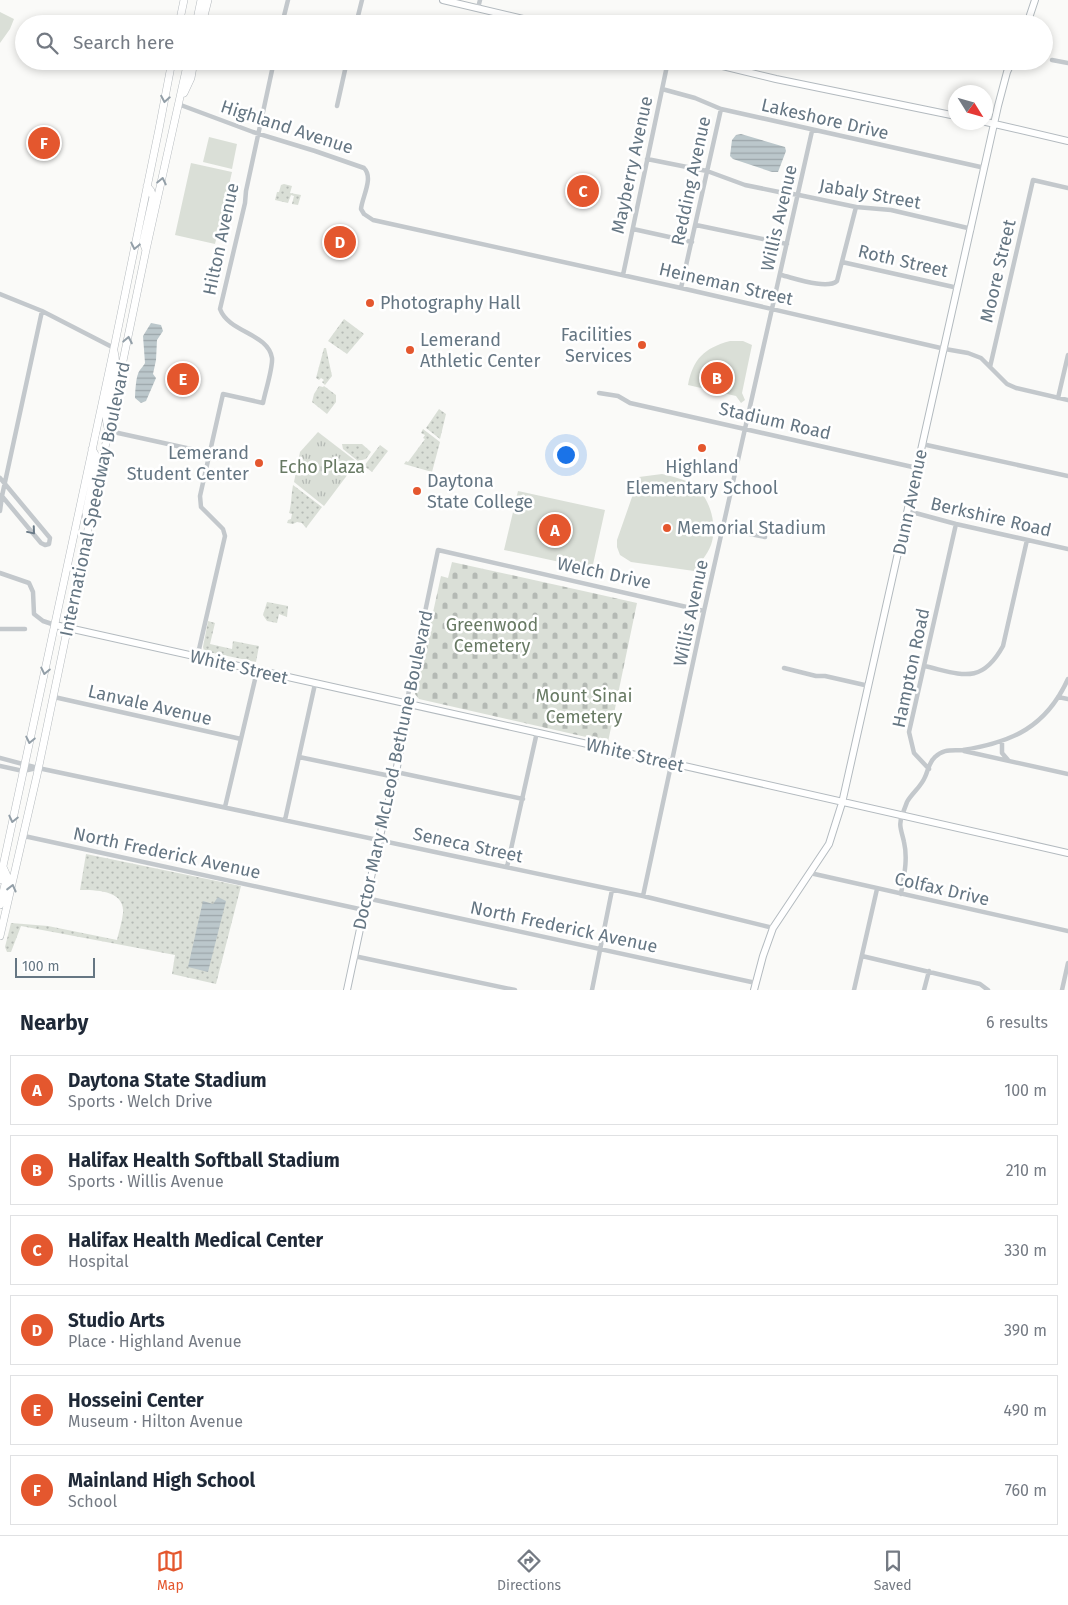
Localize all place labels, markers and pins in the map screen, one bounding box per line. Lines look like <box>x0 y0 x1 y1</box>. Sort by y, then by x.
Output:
pin: F <box>28 124 60 162</box>
pin: C <box>567 172 599 210</box>
pin: D <box>324 223 356 261</box>
place label: Photography Hall <box>380 292 521 314</box>
marker: Photography Hall <box>364 297 376 309</box>
place label: Facilities Services <box>561 324 632 367</box>
place label: Lemerand Athletic Center <box>420 329 540 372</box>
marker: Facilities Services <box>636 339 648 351</box>
marker: Lemerand Athletic Center <box>404 344 416 356</box>
pin: B <box>701 359 733 397</box>
pin: E <box>167 360 199 398</box>
place label: Lemerand Student Center <box>127 442 249 485</box>
marker: Highland Elementary School <box>696 442 708 454</box>
place label: Highland Elementary School <box>626 456 778 499</box>
marker: Lemerand Student Center <box>253 457 265 469</box>
place label: Daytona State College <box>427 470 533 513</box>
marker: Daytona State College <box>411 485 423 497</box>
pin: A <box>539 511 571 549</box>
place label: Memorial Stadium <box>677 517 826 539</box>
marker: Memorial Stadium <box>661 522 673 534</box>

